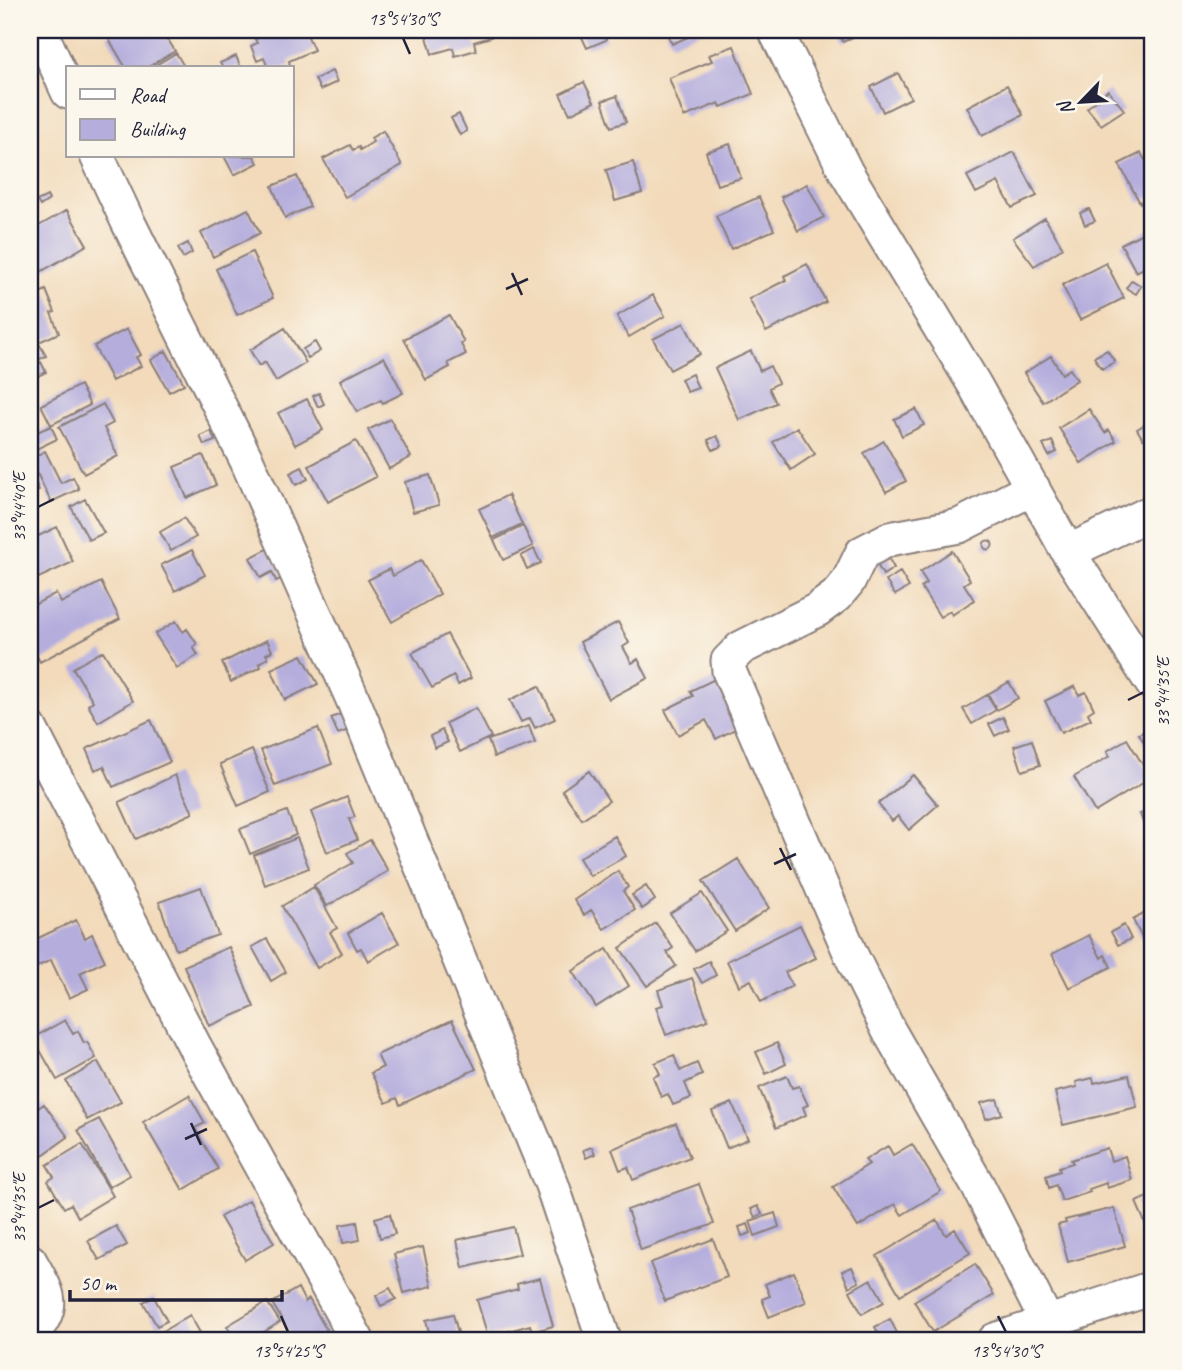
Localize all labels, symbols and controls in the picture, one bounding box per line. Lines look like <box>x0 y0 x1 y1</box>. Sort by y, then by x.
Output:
text: 13°54'30"S <box>369 8 441 30</box>
legend <box>66 66 294 158</box>
north arrow <box>1046 66 1116 136</box>
text: Road <box>130 82 169 108</box>
text: N <box>1052 95 1080 119</box>
text: Building <box>130 116 187 142</box>
text: 33°44'40"E <box>8 470 30 542</box>
text: 33°44'35"E <box>1152 655 1174 727</box>
text: 33°44'35"E <box>8 1171 30 1243</box>
scale bar <box>70 1258 282 1302</box>
text: 50 m <box>80 1270 118 1296</box>
text: 13°54'25"S <box>254 1340 326 1362</box>
text: 13°54'30"S <box>972 1340 1044 1362</box>

